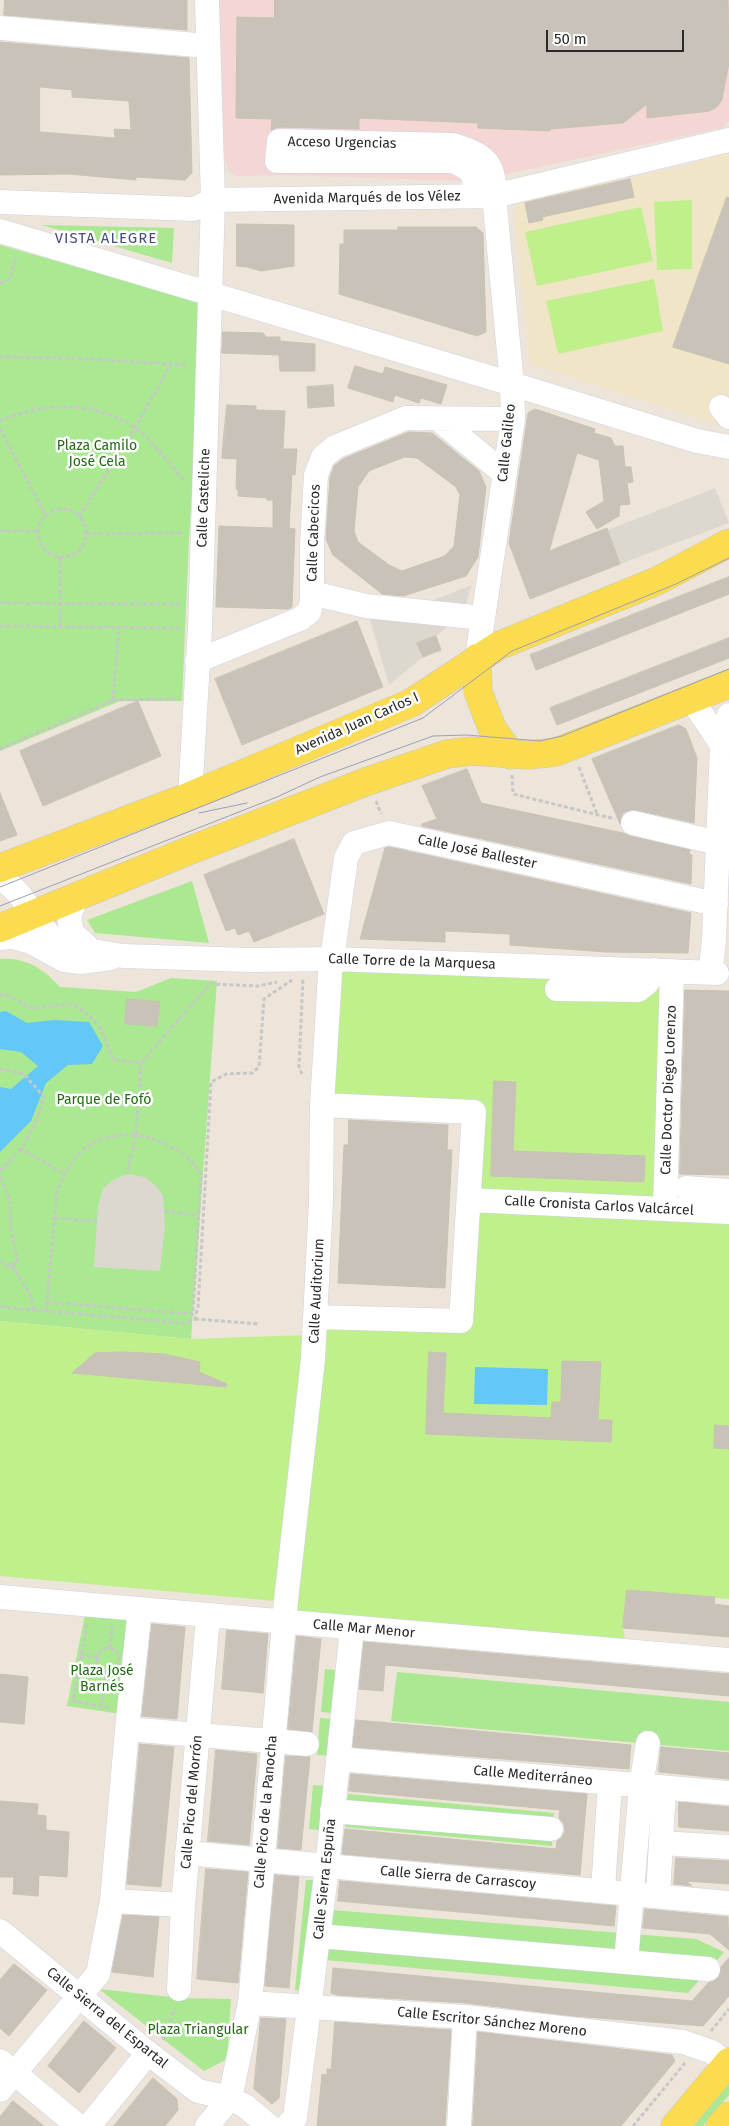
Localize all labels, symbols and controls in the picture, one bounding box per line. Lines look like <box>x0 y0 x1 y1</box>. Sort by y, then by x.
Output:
scale bar <box>549 20 686 52</box>
text: 50 m <box>554 30 587 48</box>
street label: Acceso Urgencias <box>287 134 397 152</box>
street label: Avenida Marqués de los Vélez <box>273 188 461 208</box>
district label: VISTA ALEGRE <box>53 230 159 248</box>
street label: Calle Galileo <box>495 403 519 483</box>
park label: Plaza Camilo José Cela <box>57 438 137 471</box>
street label: Calle Casteliche <box>194 448 214 548</box>
street label: Calle Cabecicos <box>304 484 324 582</box>
street label: Avenida Juan Carlos I <box>293 689 421 759</box>
street label: Calle José Ballester <box>416 831 538 873</box>
street label: Calle Torre de la Marquesa <box>328 951 496 973</box>
street label: Calle Doctor Diego Lorenzo <box>658 1005 680 1175</box>
park label: Parque de Fofó <box>57 1092 151 1108</box>
street label: Calle Cronista Carlos Valcárcel <box>504 1193 694 1219</box>
street label: Calle Auditorium <box>306 1238 328 1344</box>
street label: Calle Mar Menor <box>312 1616 416 1642</box>
park label: Plaza José Barnés <box>70 1663 134 1695</box>
street label: Calle Pico del Morrón <box>178 1734 206 1870</box>
street label: Calle Pico de la Panocha <box>251 1735 281 1889</box>
street label: Calle Mediterráneo <box>473 1762 593 1790</box>
street label: Calle Sierra Espuña <box>310 1818 340 1940</box>
street label: Calle Sierra de Carrascoy <box>379 1863 537 1893</box>
street label: Calle Sierra del Espartal <box>43 1964 171 2072</box>
street label: Calle Escritor Sánchez Moreno <box>396 2004 588 2040</box>
park label: Plaza Triangular <box>147 2022 249 2038</box>

